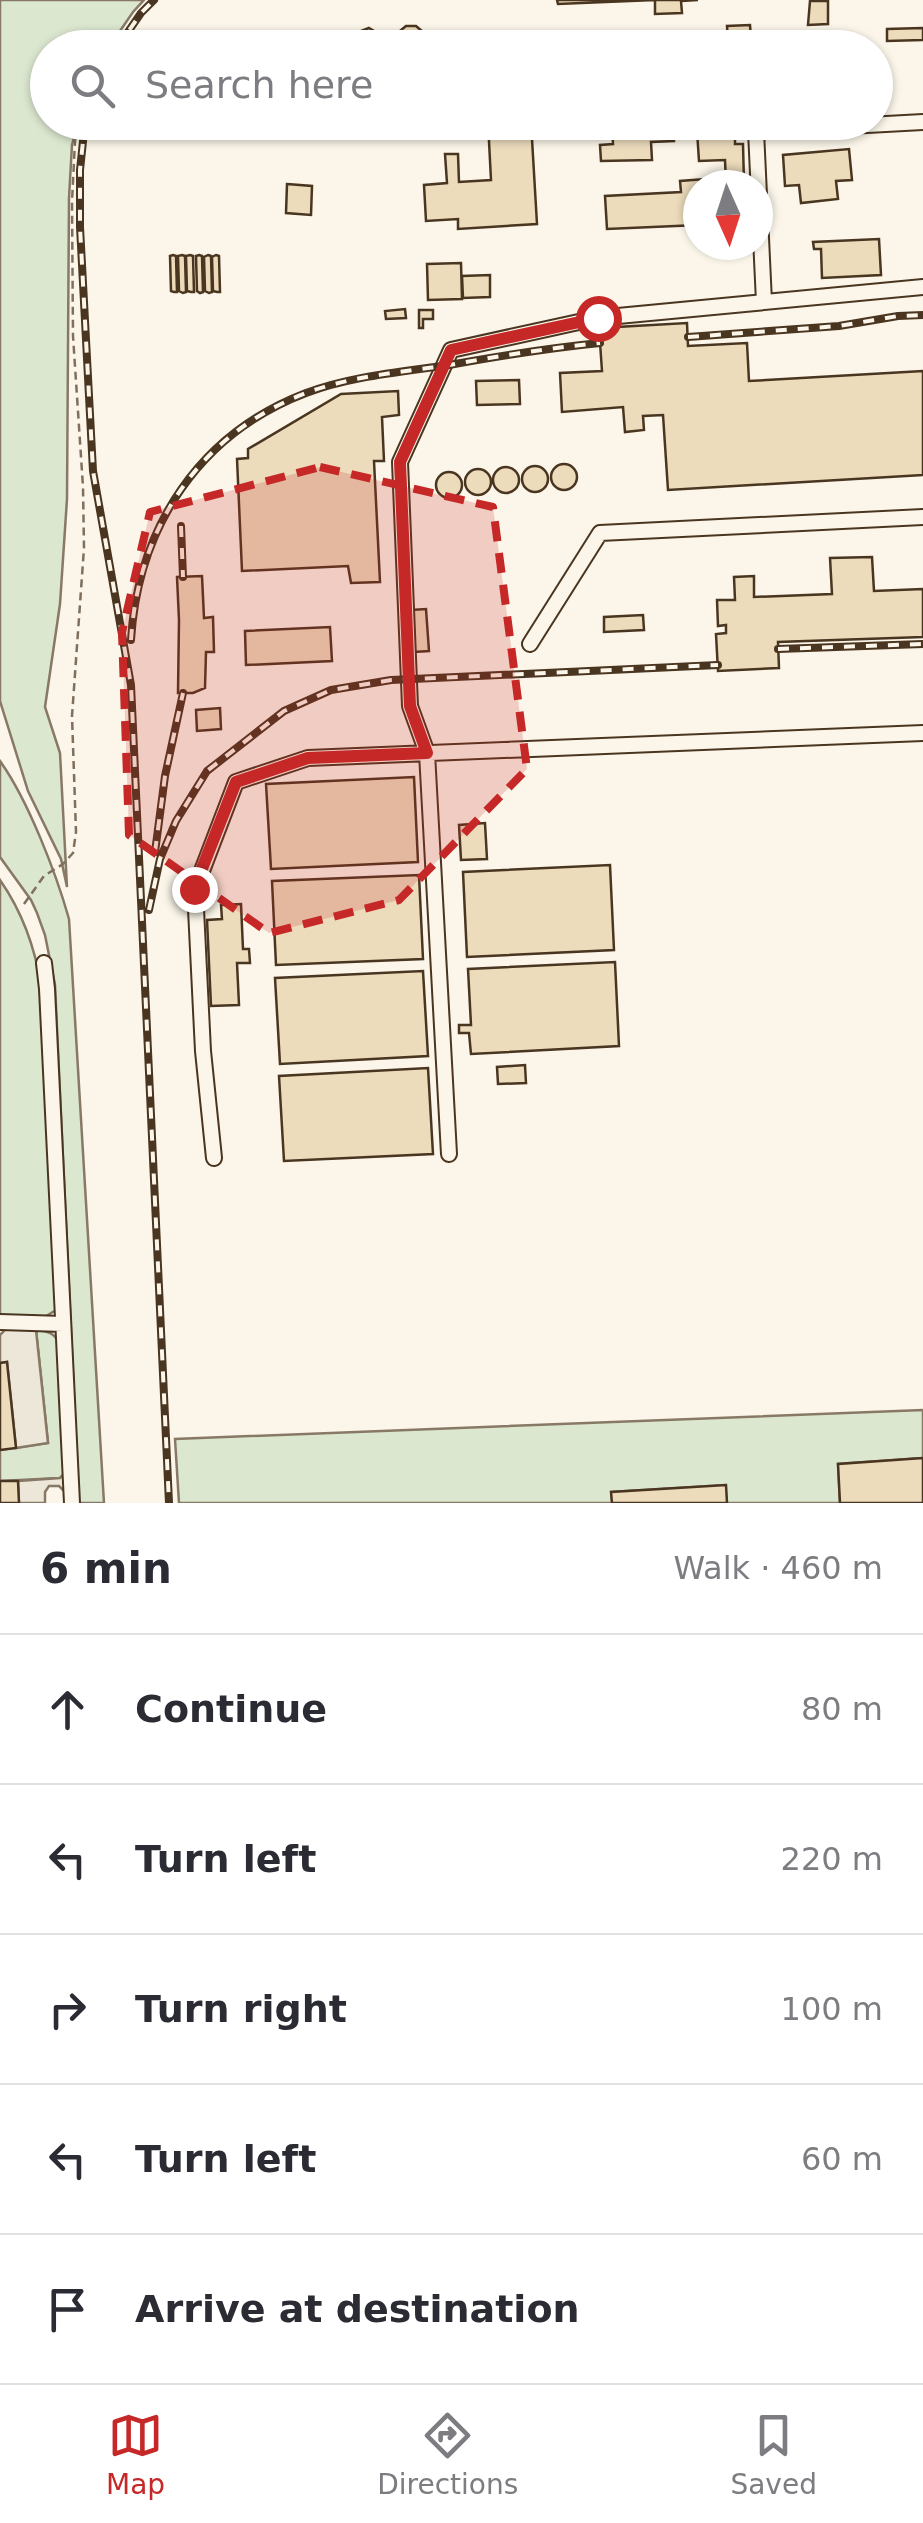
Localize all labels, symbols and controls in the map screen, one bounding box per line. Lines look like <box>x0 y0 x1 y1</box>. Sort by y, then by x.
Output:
search box <box>30 30 893 140</box>
icon: search <box>65 58 120 113</box>
text: Search here <box>145 63 373 107</box>
north arrow <box>683 170 773 260</box>
route start <box>576 296 622 342</box>
route end <box>172 867 218 913</box>
text: 6 min <box>40 1544 172 1593</box>
text: Walk · 460 m <box>673 1549 883 1587</box>
icon: ahead <box>40 1682 95 1737</box>
text: Continue <box>135 1687 327 1731</box>
text: 80 m <box>801 1690 883 1728</box>
icon: left <box>40 1832 95 1887</box>
text: Turn left <box>135 1837 316 1881</box>
text: 220 m <box>781 1840 883 1878</box>
icon: right <box>40 1982 95 2037</box>
text: Turn right <box>135 1987 347 2031</box>
text: 100 m <box>781 1990 883 2028</box>
icon: left <box>40 2132 95 2187</box>
text: Turn left <box>135 2137 316 2181</box>
text: 60 m <box>801 2140 883 2178</box>
icon: arrive <box>40 2282 95 2337</box>
text: Arrive at destination <box>135 2287 580 2331</box>
tab: Map <box>106 2408 165 2501</box>
tab: Directions <box>377 2408 518 2501</box>
tab: Saved <box>730 2408 817 2501</box>

